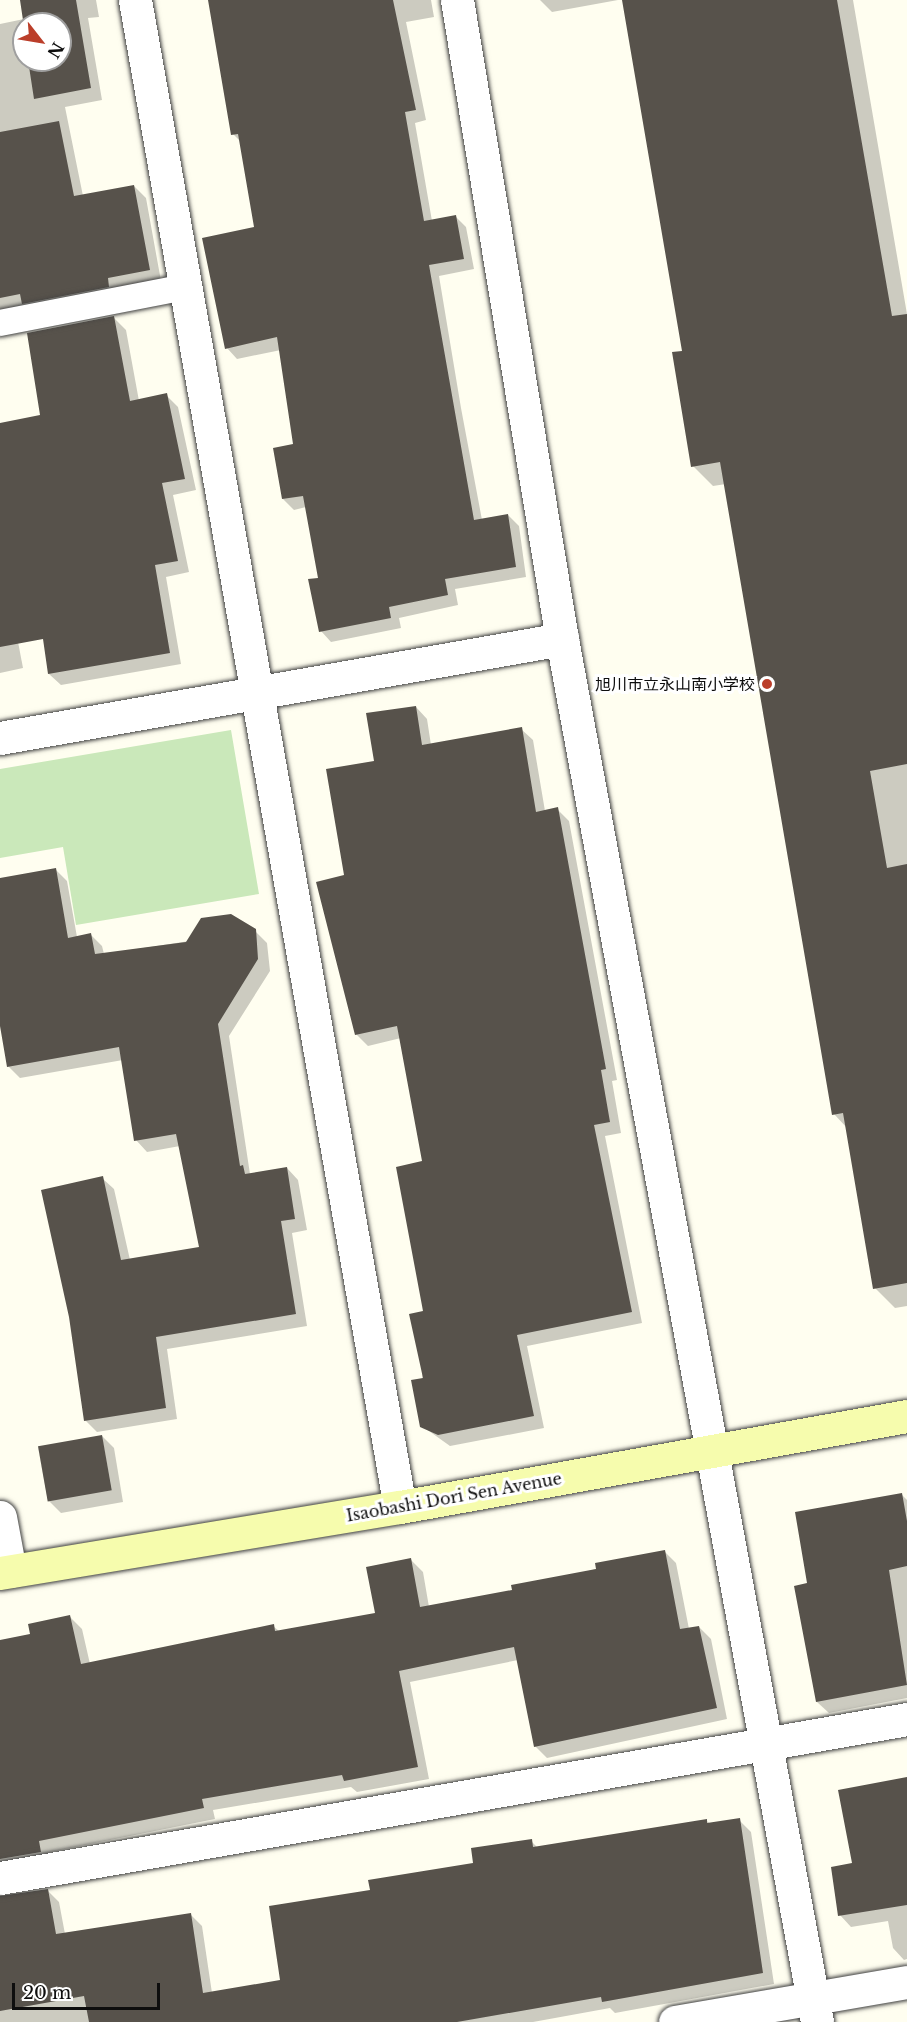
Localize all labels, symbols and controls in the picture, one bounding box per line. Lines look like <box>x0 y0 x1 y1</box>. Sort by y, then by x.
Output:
north arrow <box>12 12 72 72</box>
text: N <box>43 39 68 62</box>
place label: 旭川市立永山南小学校 <box>595 674 755 694</box>
marker: 旭川市立永山南小学校 <box>760 677 774 691</box>
street label: Isaobashi Dori Sen Avenue <box>344 1469 564 1525</box>
scale bar <box>15 1971 164 2009</box>
text: 20 m <box>23 1982 71 2004</box>

